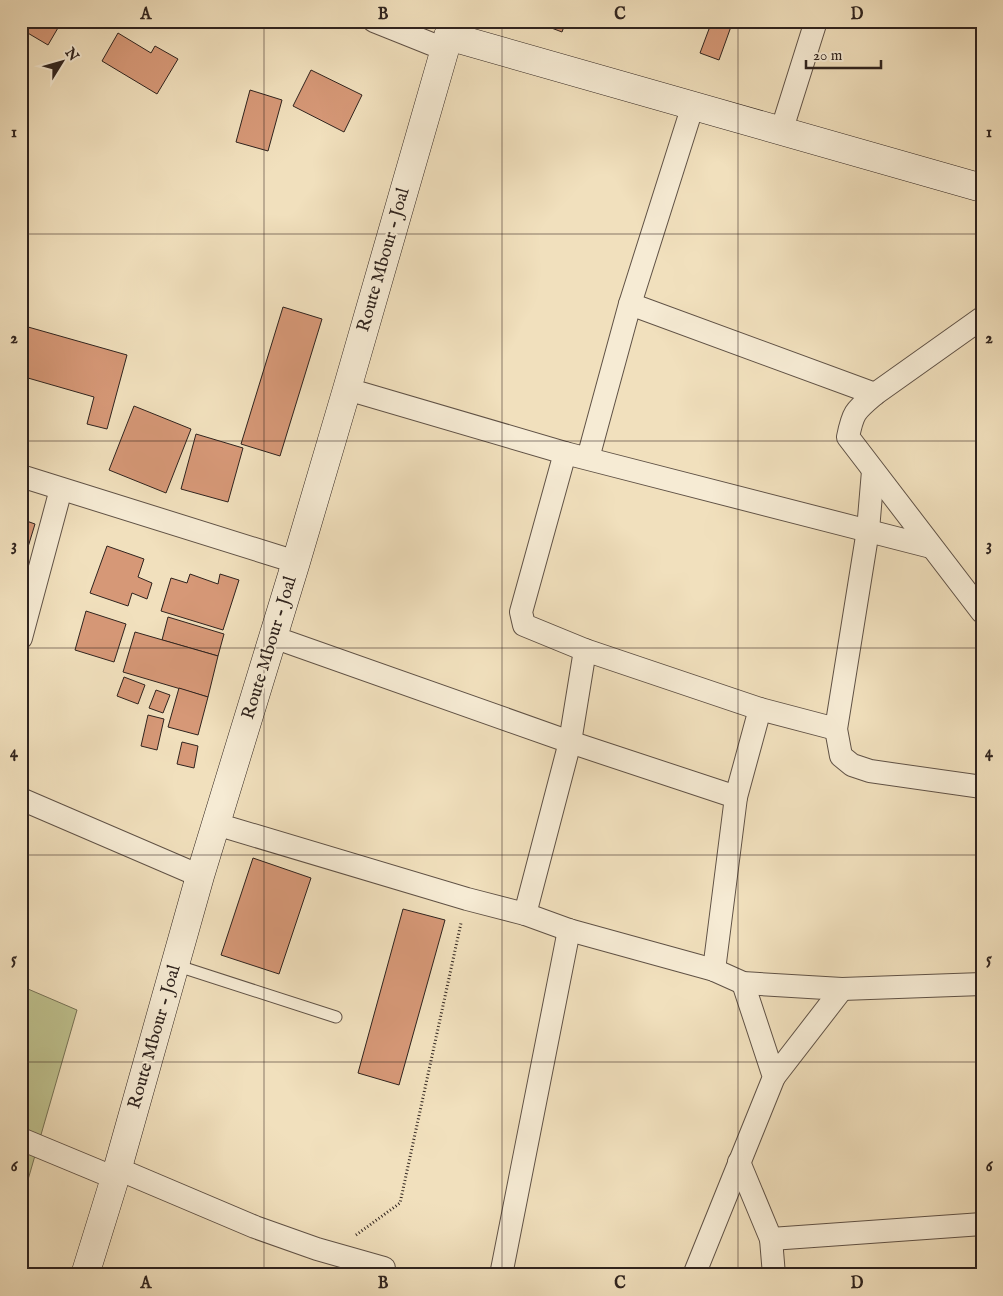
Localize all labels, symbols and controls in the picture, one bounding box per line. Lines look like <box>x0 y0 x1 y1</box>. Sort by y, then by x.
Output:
text: A <box>140 5 153 25</box>
text: B <box>378 5 389 25</box>
text: C <box>614 5 626 25</box>
text: D <box>851 5 864 25</box>
north arrow <box>38 38 88 88</box>
scale bar <box>806 38 880 70</box>
text: N <box>60 44 82 65</box>
text: 20 m <box>813 46 843 65</box>
text: 1 <box>11 123 17 143</box>
text: 1 <box>986 123 992 143</box>
street label: Route Mbour - Joal <box>352 185 416 335</box>
text: 2 <box>10 329 18 349</box>
text: 2 <box>985 329 993 349</box>
text: 3 <box>11 536 17 556</box>
text: 3 <box>986 536 992 556</box>
street label: Route Mbour - Joal <box>237 574 303 722</box>
text: 4 <box>10 743 19 763</box>
text: 4 <box>985 743 994 763</box>
text: 5 <box>11 950 17 970</box>
text: 5 <box>986 950 992 970</box>
street label: Route Mbour - Joal <box>123 962 187 1112</box>
text: 6 <box>11 1157 19 1177</box>
text: 6 <box>986 1157 994 1177</box>
text: A <box>140 1274 153 1294</box>
text: B <box>378 1274 389 1294</box>
text: C <box>614 1274 626 1294</box>
text: D <box>851 1274 864 1294</box>

